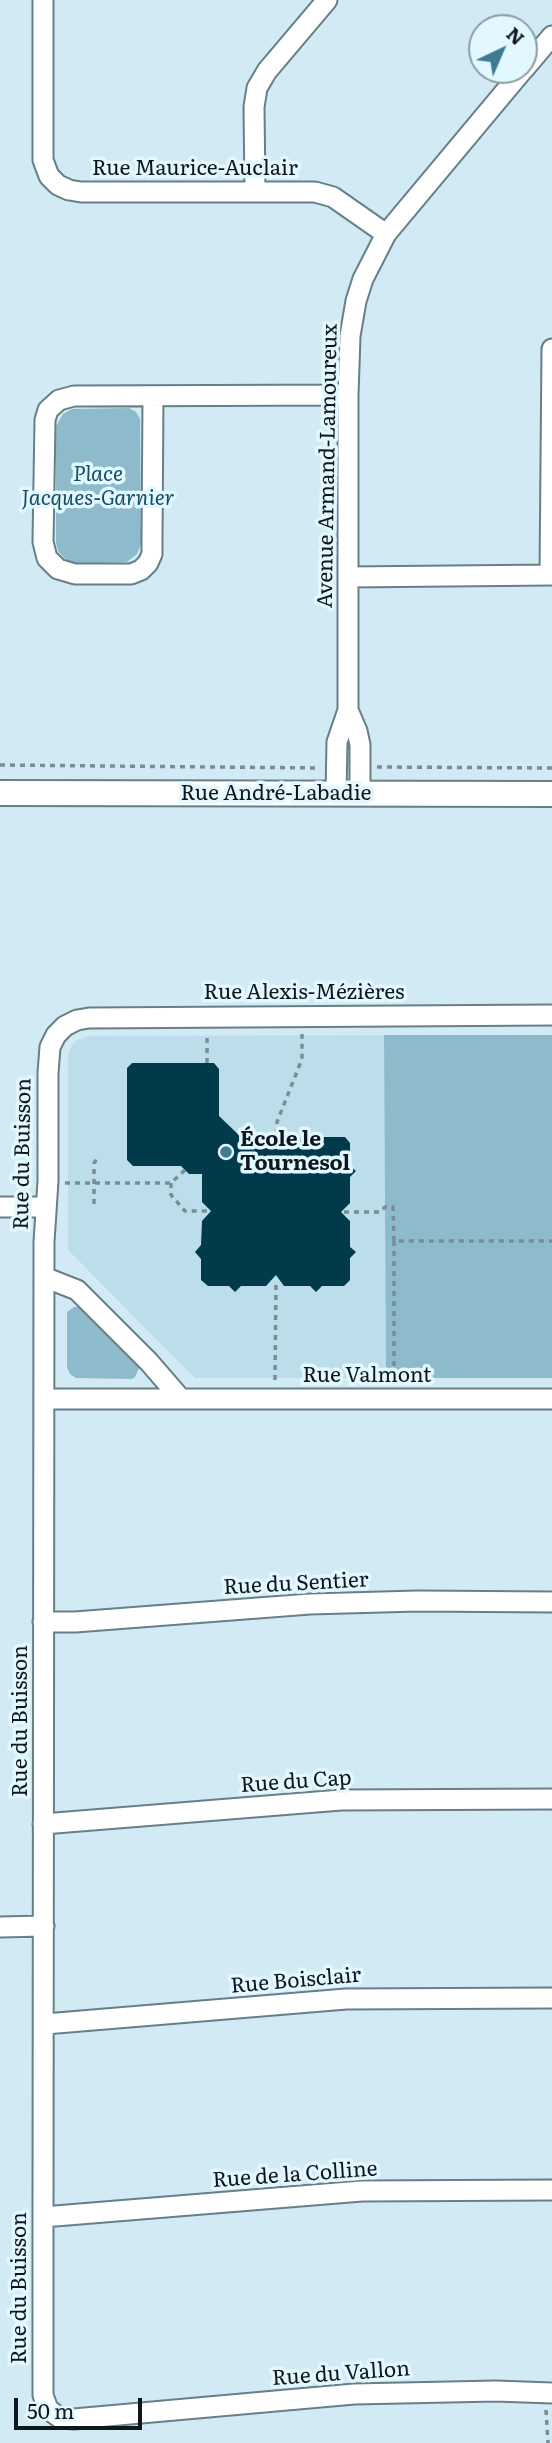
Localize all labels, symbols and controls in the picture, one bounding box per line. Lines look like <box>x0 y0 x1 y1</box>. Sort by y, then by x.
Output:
north arrow <box>468 14 538 84</box>
text: N <box>501 20 532 51</box>
street label: Rue Maurice-Auclair <box>92 156 298 182</box>
street label: Avenue Armand-Lamoureux <box>313 324 343 608</box>
park label: Place Jacques-Garnier <box>22 462 174 512</box>
street label: Rue André-Labadie <box>180 781 372 807</box>
street label: Rue Alexis-Mézières <box>204 980 404 1006</box>
street label: Rue du Buisson <box>9 1078 37 1230</box>
place label: École le Tournesol <box>240 1127 350 1177</box>
marker: École le Tournesol <box>218 1144 234 1160</box>
street label: Rue Valmont <box>302 1363 432 1389</box>
street label: Rue du Sentier <box>223 1568 369 1600</box>
street label: Rue du Buisson <box>8 1645 34 1797</box>
street label: Rue du Cap <box>240 1766 352 1798</box>
street label: Rue Boisclair <box>230 1963 362 1999</box>
street label: Rue de la Colline <box>212 2157 378 2193</box>
street label: Rue du Buisson <box>7 2212 33 2364</box>
street label: Rue du Vallon <box>271 2357 411 2391</box>
scale bar <box>18 2384 145 2428</box>
text: 50 m <box>27 2394 74 2425</box>

